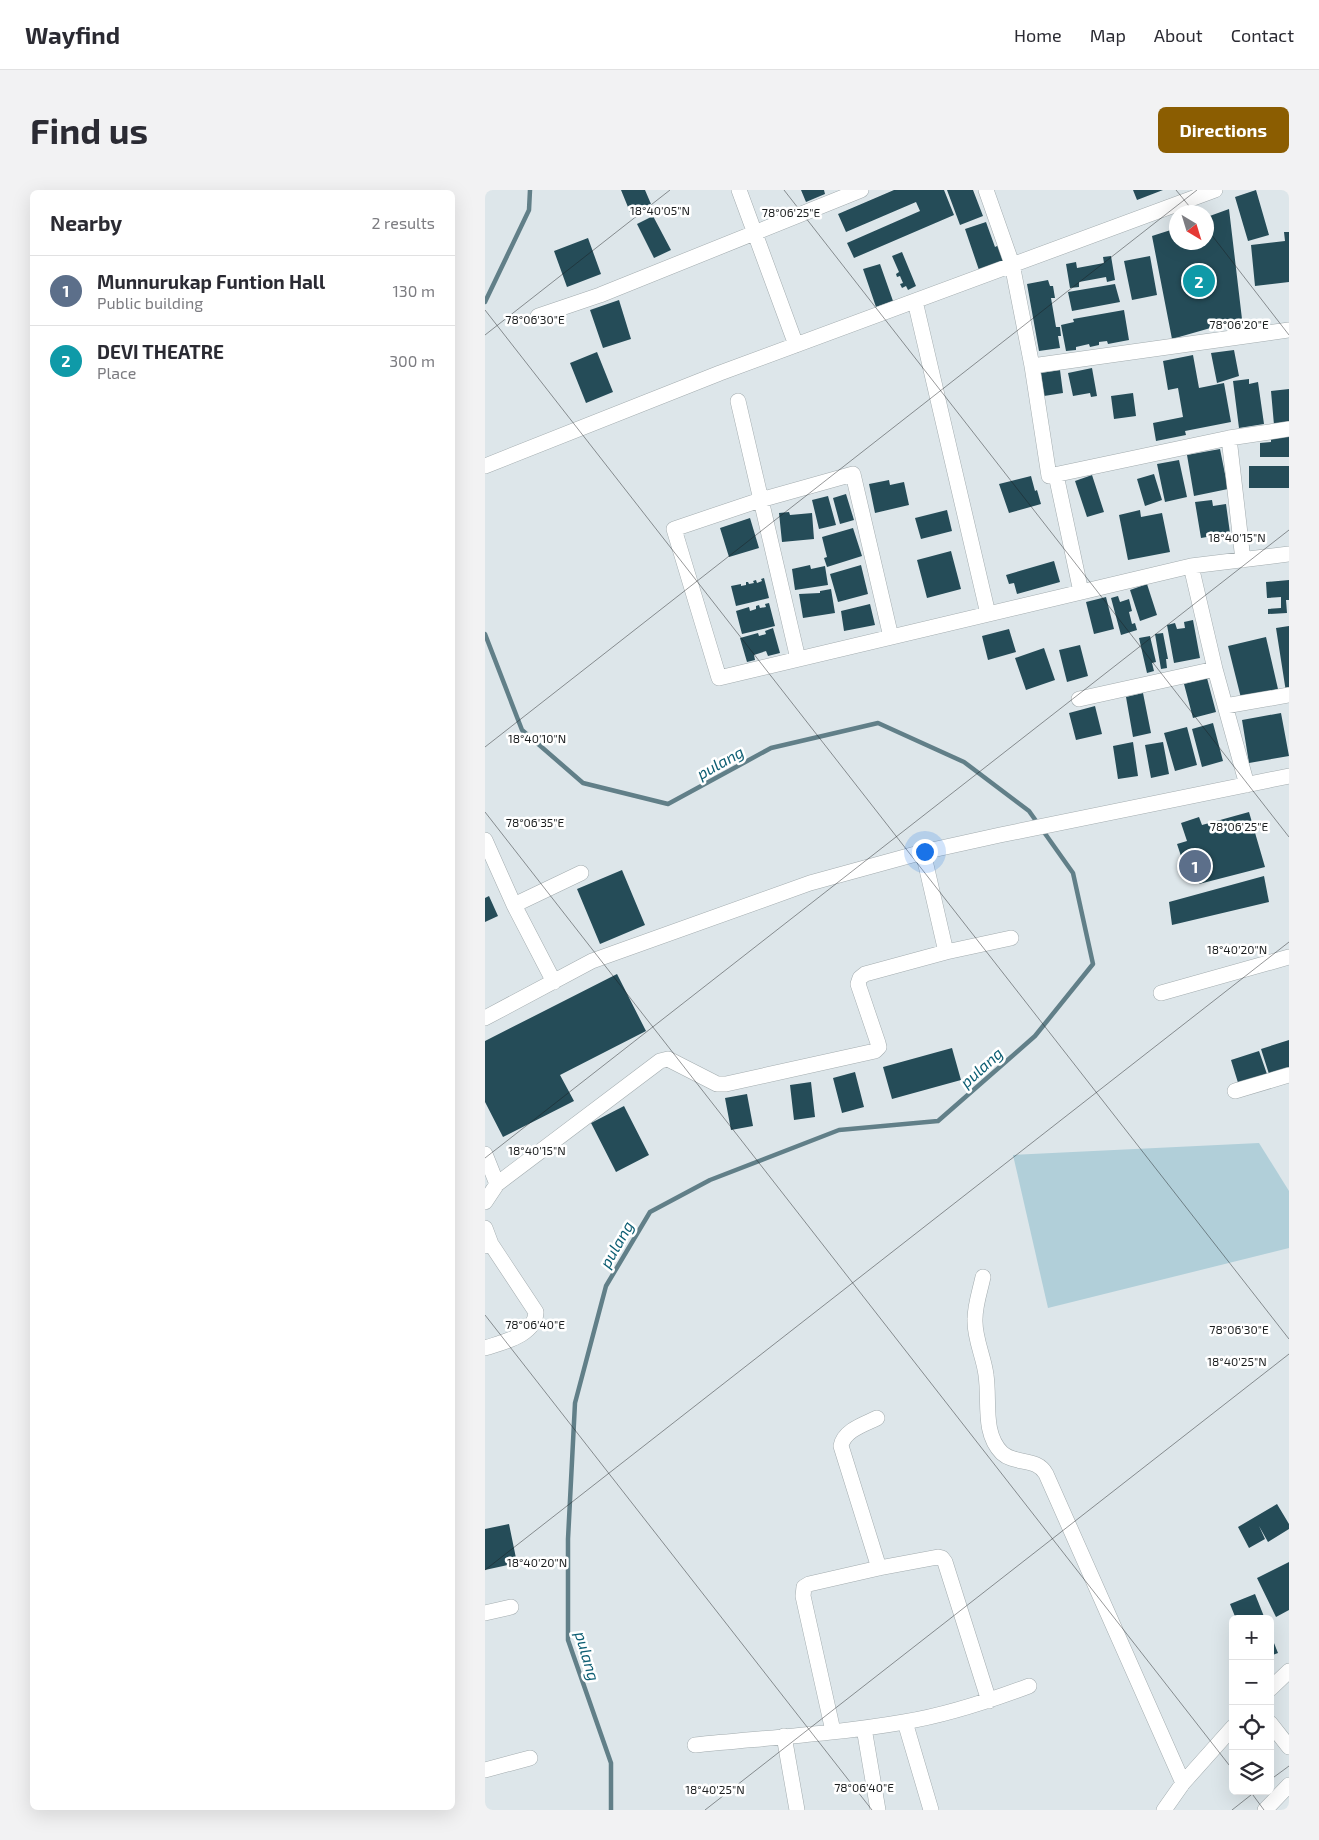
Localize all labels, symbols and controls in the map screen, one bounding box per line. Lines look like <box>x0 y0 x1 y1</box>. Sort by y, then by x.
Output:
text: Wayfind <box>25 20 120 49</box>
text: Home <box>1014 24 1062 46</box>
text: Map <box>1090 24 1126 46</box>
text: About <box>1154 24 1203 46</box>
text: Contact <box>1231 24 1294 46</box>
button: Directions <box>1158 107 1289 153</box>
text: Find us <box>30 109 148 151</box>
text: 18°40'05"N <box>630 203 690 217</box>
text: 78°06'25"E <box>762 205 821 219</box>
north arrow <box>1169 205 1214 250</box>
text: Nearby <box>50 210 122 235</box>
text: 2 results <box>372 213 435 232</box>
pin: 2 <box>1183 262 1215 300</box>
text: Munnurukap Funtion Hall <box>97 270 325 293</box>
text: 1 <box>63 281 69 300</box>
text: 130 m <box>393 281 435 300</box>
text: Public building <box>97 293 203 312</box>
text: 78°06'30"E <box>505 312 565 326</box>
text: 78°06'20"E <box>1209 317 1269 331</box>
text: DEVI THEATRE <box>97 340 224 363</box>
text: 2 <box>61 351 71 370</box>
text: 300 m <box>389 351 435 370</box>
text: Place <box>97 363 136 382</box>
text: 18°40'15"N <box>1208 530 1266 544</box>
text: 18°40'10"N <box>508 731 566 745</box>
water label: pulang <box>693 741 747 783</box>
text: 78°06'35"E <box>506 815 565 829</box>
text: 78°06'25"E <box>1210 819 1269 833</box>
your location <box>912 839 938 865</box>
pin: 1 <box>1179 847 1211 885</box>
text: 18°40'20"N <box>1207 942 1267 956</box>
water label: pulang <box>956 1043 1006 1091</box>
text: 18°40'15"N <box>508 1143 566 1157</box>
water label: pulang <box>595 1217 637 1271</box>
text: 78°06'40"E <box>505 1317 565 1331</box>
text: 78°06'30"E <box>1209 1322 1269 1336</box>
text: 18°40'25"N <box>1207 1354 1267 1368</box>
text: 18°40'20"N <box>507 1555 567 1569</box>
map controls <box>1229 1615 1274 1795</box>
button: + <box>1229 1615 1274 1660</box>
water label: pulang <box>572 1629 604 1683</box>
button: − <box>1229 1660 1274 1705</box>
button: locate <box>1229 1705 1274 1750</box>
button: layers <box>1229 1750 1274 1795</box>
text: 78°06'40"E <box>834 1780 894 1794</box>
text: 18°40'25"N <box>685 1782 745 1796</box>

